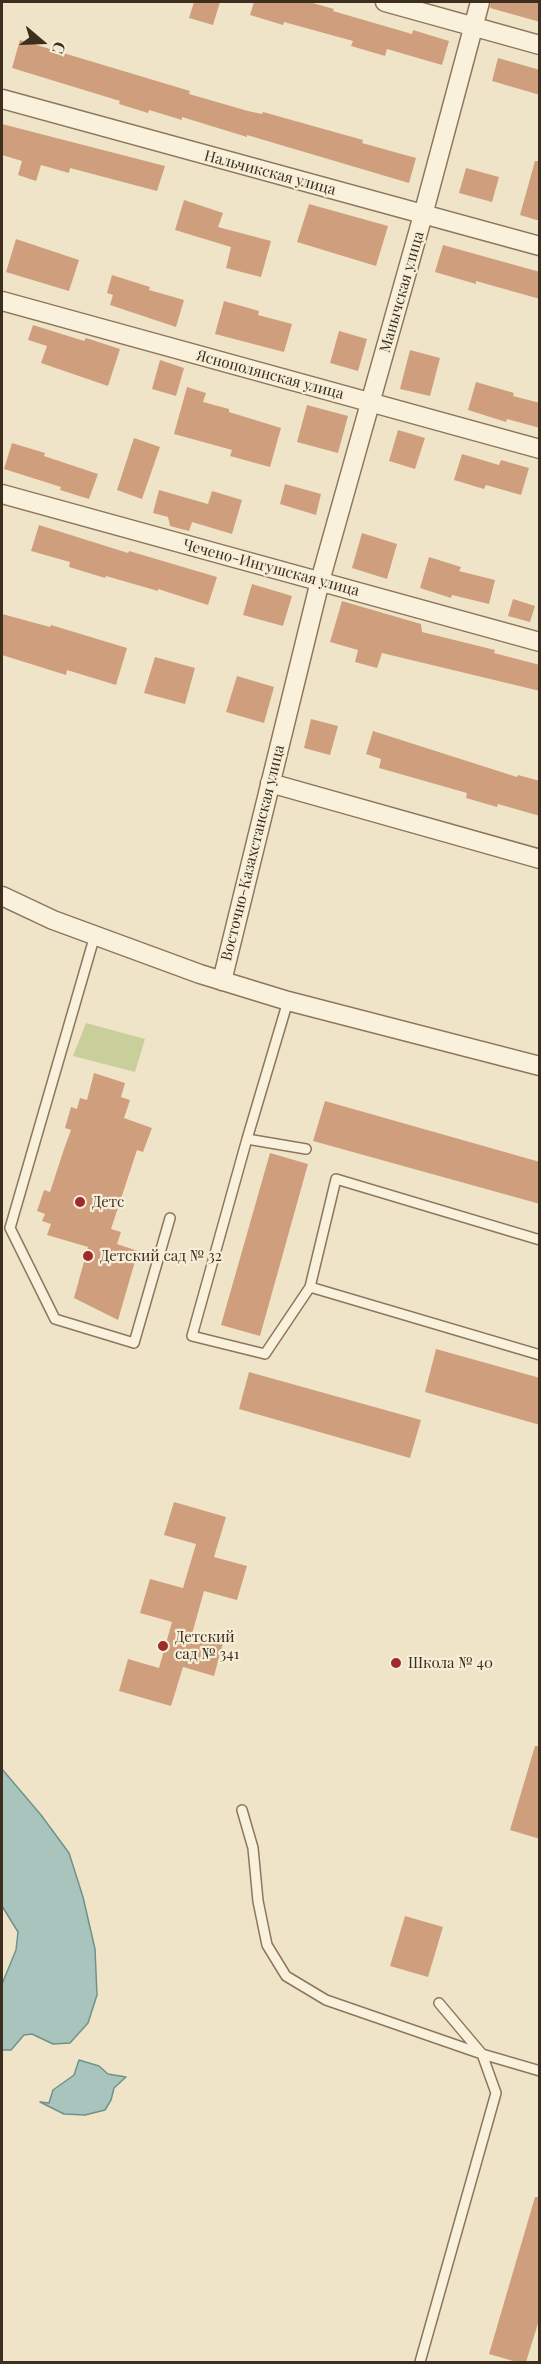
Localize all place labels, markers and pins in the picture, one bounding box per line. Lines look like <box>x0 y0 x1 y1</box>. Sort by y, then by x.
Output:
place label: Детс <box>92 1193 124 1211</box>
marker: Детс <box>73 1195 87 1209</box>
place label: Детский сад № 32 <box>100 1247 222 1265</box>
marker: Детский сад № 32 <box>81 1249 95 1263</box>
place label: Детский сад № 341 <box>175 1628 239 1663</box>
marker: Детский сад № 341 <box>156 1639 170 1653</box>
place label: Школа № 40 <box>408 1654 493 1672</box>
marker: Школа № 40 <box>389 1656 403 1670</box>

